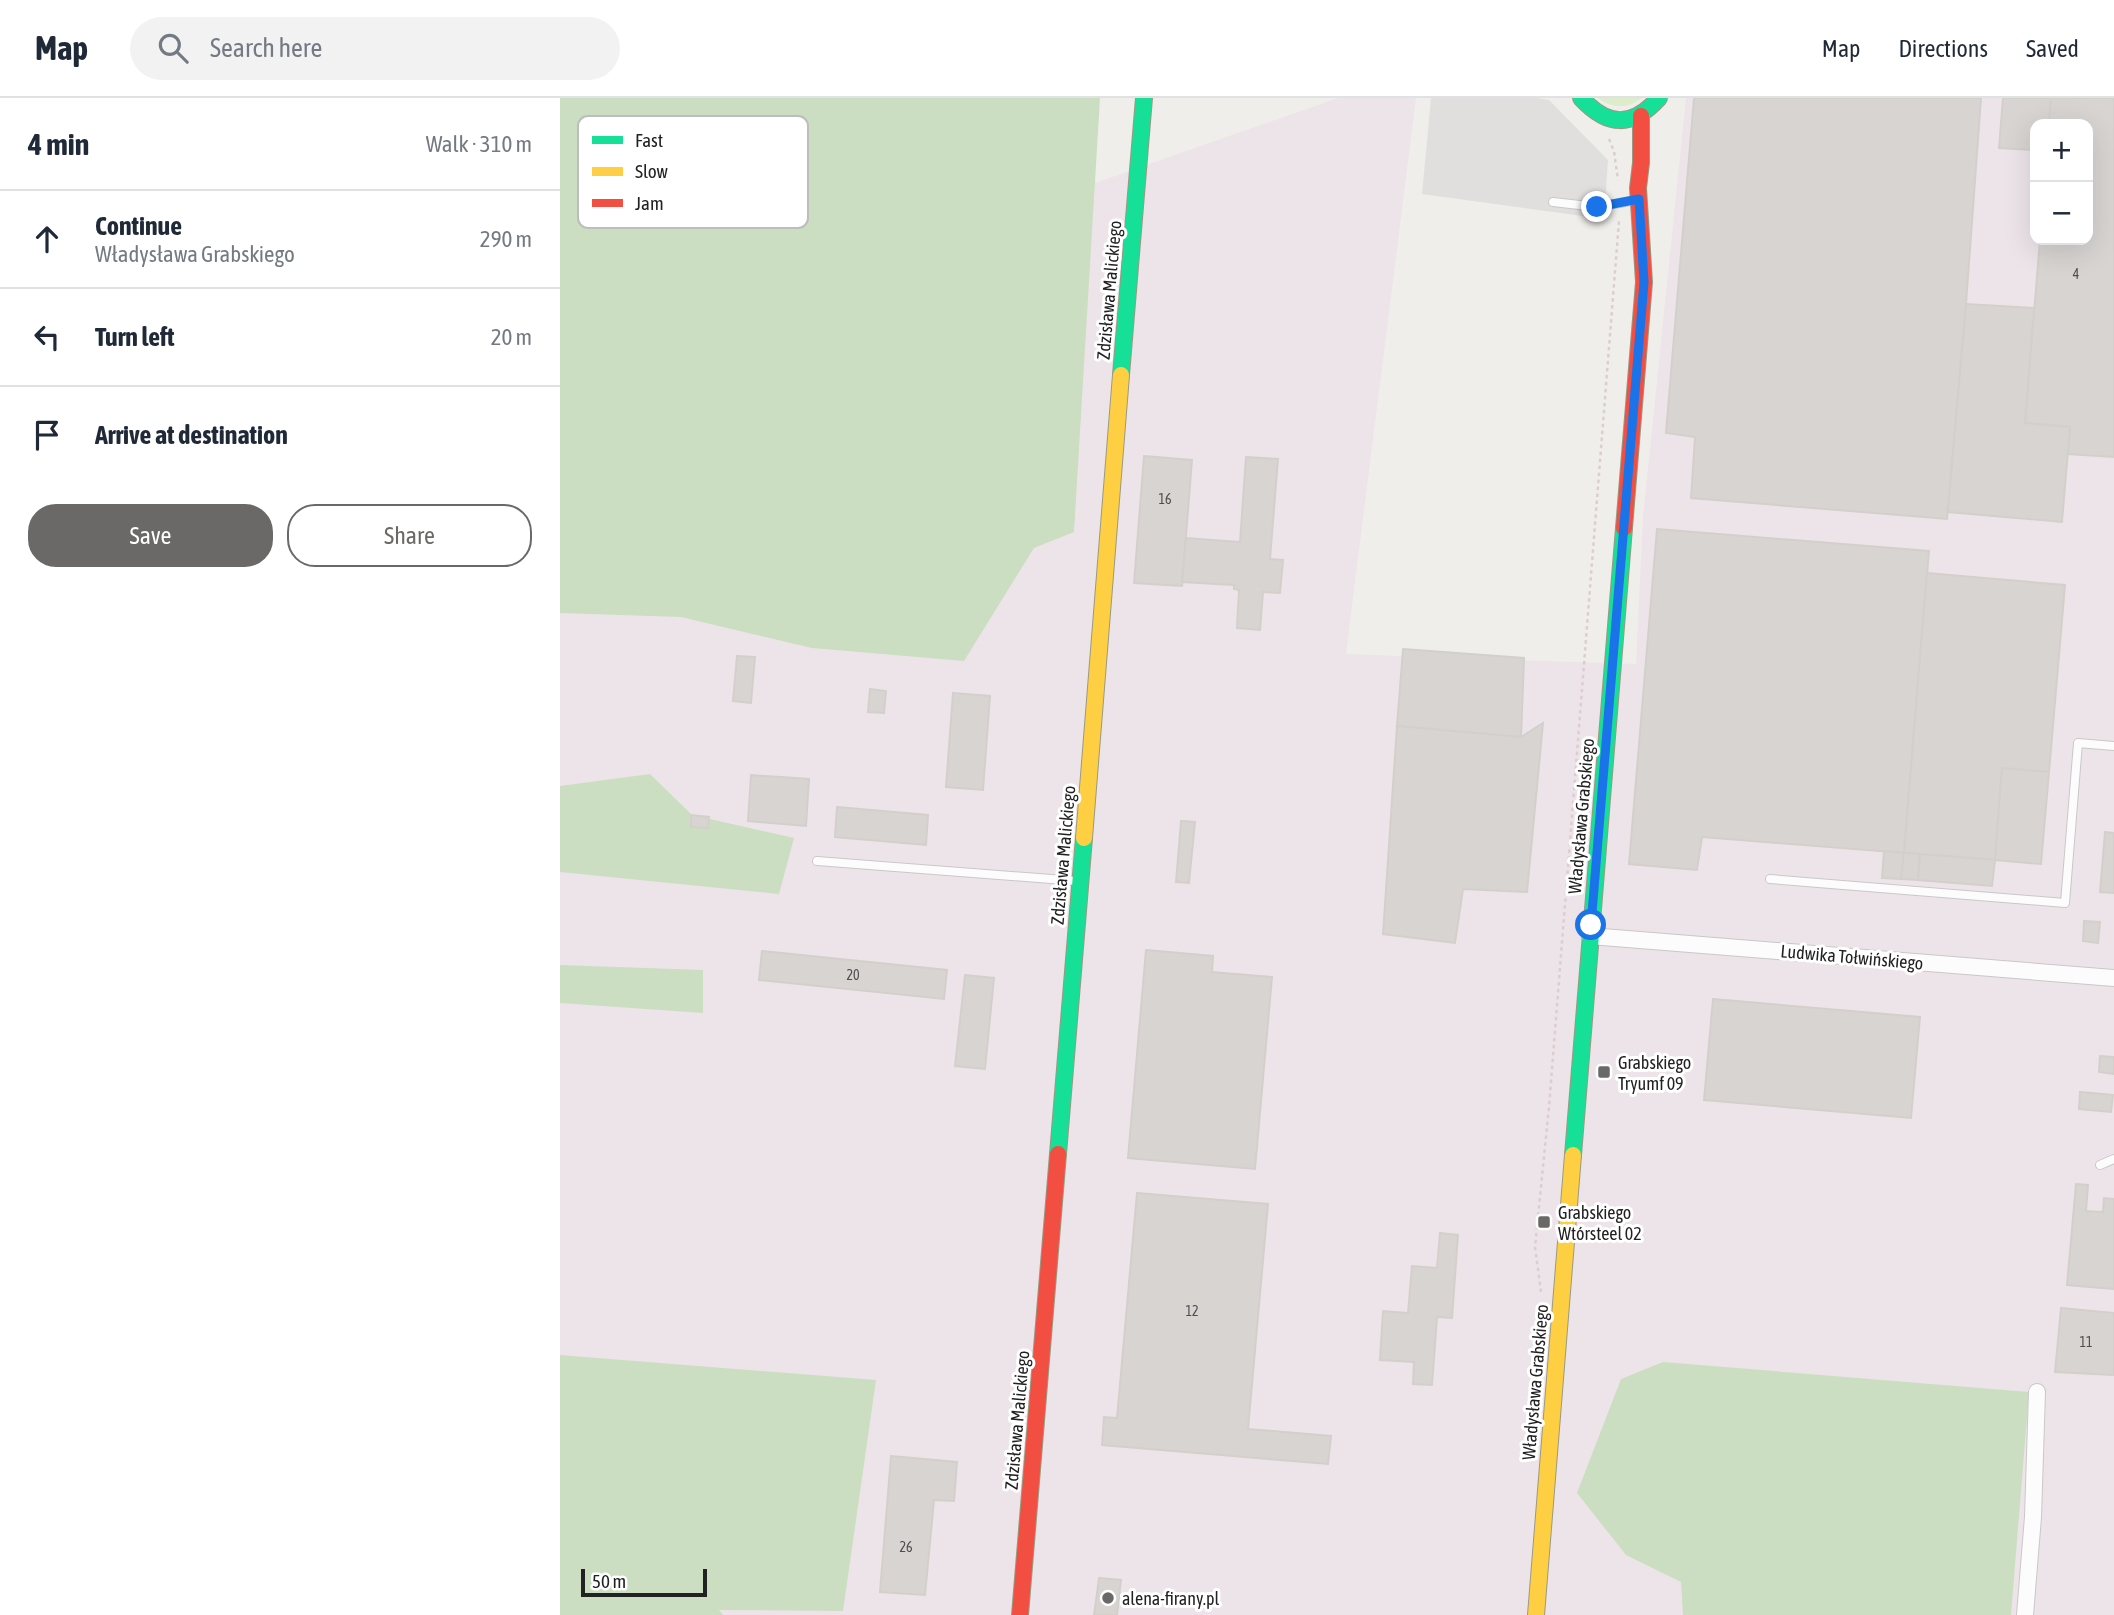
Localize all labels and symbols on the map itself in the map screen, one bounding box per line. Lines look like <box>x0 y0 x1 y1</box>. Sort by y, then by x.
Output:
legend <box>578 116 808 228</box>
text: Fast <box>635 129 663 151</box>
text: Slow <box>635 160 669 182</box>
route end <box>1581 191 1612 222</box>
text: Jam <box>635 192 664 214</box>
street label: Zdzisława Malickiego <box>1092 220 1126 360</box>
house number: 4 <box>2073 266 2080 282</box>
house number: 16 <box>1158 491 1172 507</box>
street label: Władysława Grabskiego <box>1564 737 1598 895</box>
street label: Zdzisława Malickiego <box>1046 785 1080 925</box>
route start <box>1575 909 1606 940</box>
street label: Ludwika Tołwińskiego <box>1780 940 1924 974</box>
house number: 20 <box>846 967 860 983</box>
place label: Grabskiego Tryumf 09 <box>1618 1052 1691 1094</box>
marker: Grabskiego Tryumf 09 <box>1596 1064 1612 1080</box>
place label: Grabskiego Wtórsteel 02 <box>1558 1202 1642 1244</box>
marker: Grabskiego Wtórsteel 02 <box>1536 1214 1552 1230</box>
house number: 12 <box>1185 1303 1199 1319</box>
street label: Władysława Grabskiego <box>1518 1303 1552 1461</box>
house number: 11 <box>2079 1334 2093 1350</box>
street label: Zdzisława Malickiego <box>1000 1350 1034 1490</box>
house number: 26 <box>899 1539 913 1555</box>
scale bar <box>581 1566 707 1598</box>
place label: alena-firany.pl <box>1122 1588 1220 1609</box>
marker: alena-firany.pl <box>1100 1590 1116 1606</box>

